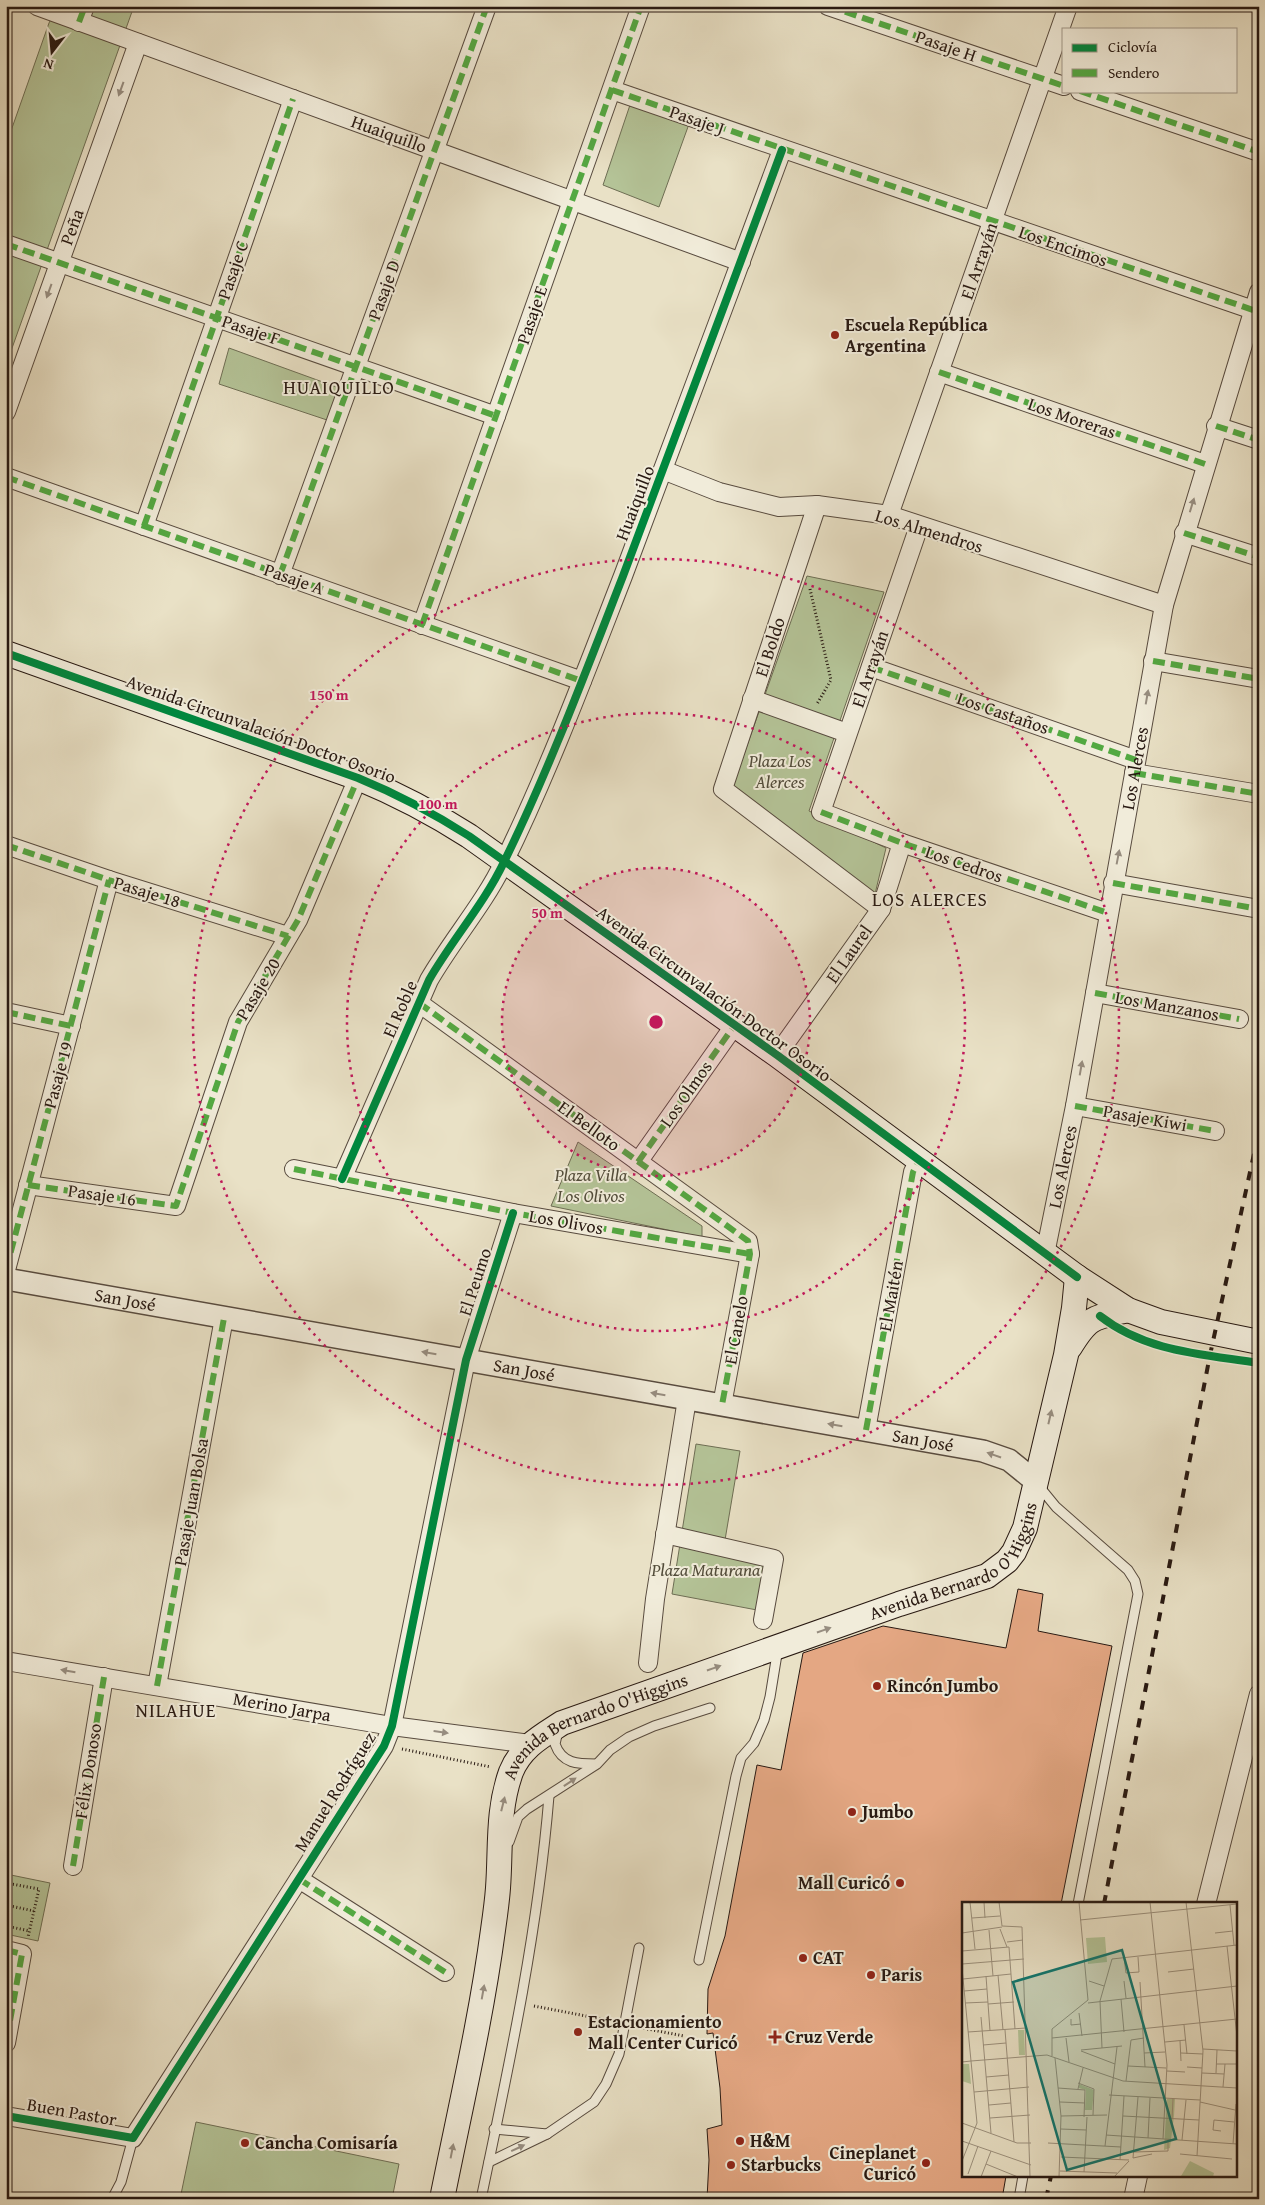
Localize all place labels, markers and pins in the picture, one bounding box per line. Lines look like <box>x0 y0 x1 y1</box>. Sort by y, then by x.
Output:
place label: Escuela República Argentina <box>845 311 988 359</box>
marker: Escuela República Argentina <box>829 329 841 341</box>
centre of rings <box>647 1013 665 1031</box>
place label: Rincón Jumbo <box>887 1672 999 1699</box>
marker: Rincón Jumbo <box>871 1680 883 1692</box>
place label: Jumbo <box>859 1798 914 1825</box>
marker: Jumbo <box>846 1806 858 1818</box>
place label: Mall Curicó <box>798 1869 890 1896</box>
marker: Mall Curicó <box>894 1877 906 1889</box>
place label: CAT <box>813 1944 844 1971</box>
marker: CAT <box>797 1952 809 1964</box>
place label: Paris <box>881 1961 923 1988</box>
marker: Paris <box>865 1969 877 1981</box>
place label: Estacionamiento Mall Center Curicó <box>588 2008 738 2056</box>
place label: Cruz Verde <box>785 2023 874 2050</box>
marker: Estacionamiento Mall Center Curicó <box>572 2026 584 2038</box>
marker: Cruz Verde <box>769 2031 781 2043</box>
place label: H&M <box>750 2127 791 2154</box>
place label: Cancha Comisaría <box>255 2129 398 2156</box>
marker: H&M <box>734 2135 746 2147</box>
marker: Cancha Comisaría <box>239 2137 251 2149</box>
place label: Cineplanet Curicó <box>829 2139 916 2187</box>
place label: Starbucks <box>741 2151 821 2178</box>
marker: Cineplanet Curicó <box>920 2157 932 2169</box>
marker: Starbucks <box>725 2159 737 2171</box>

